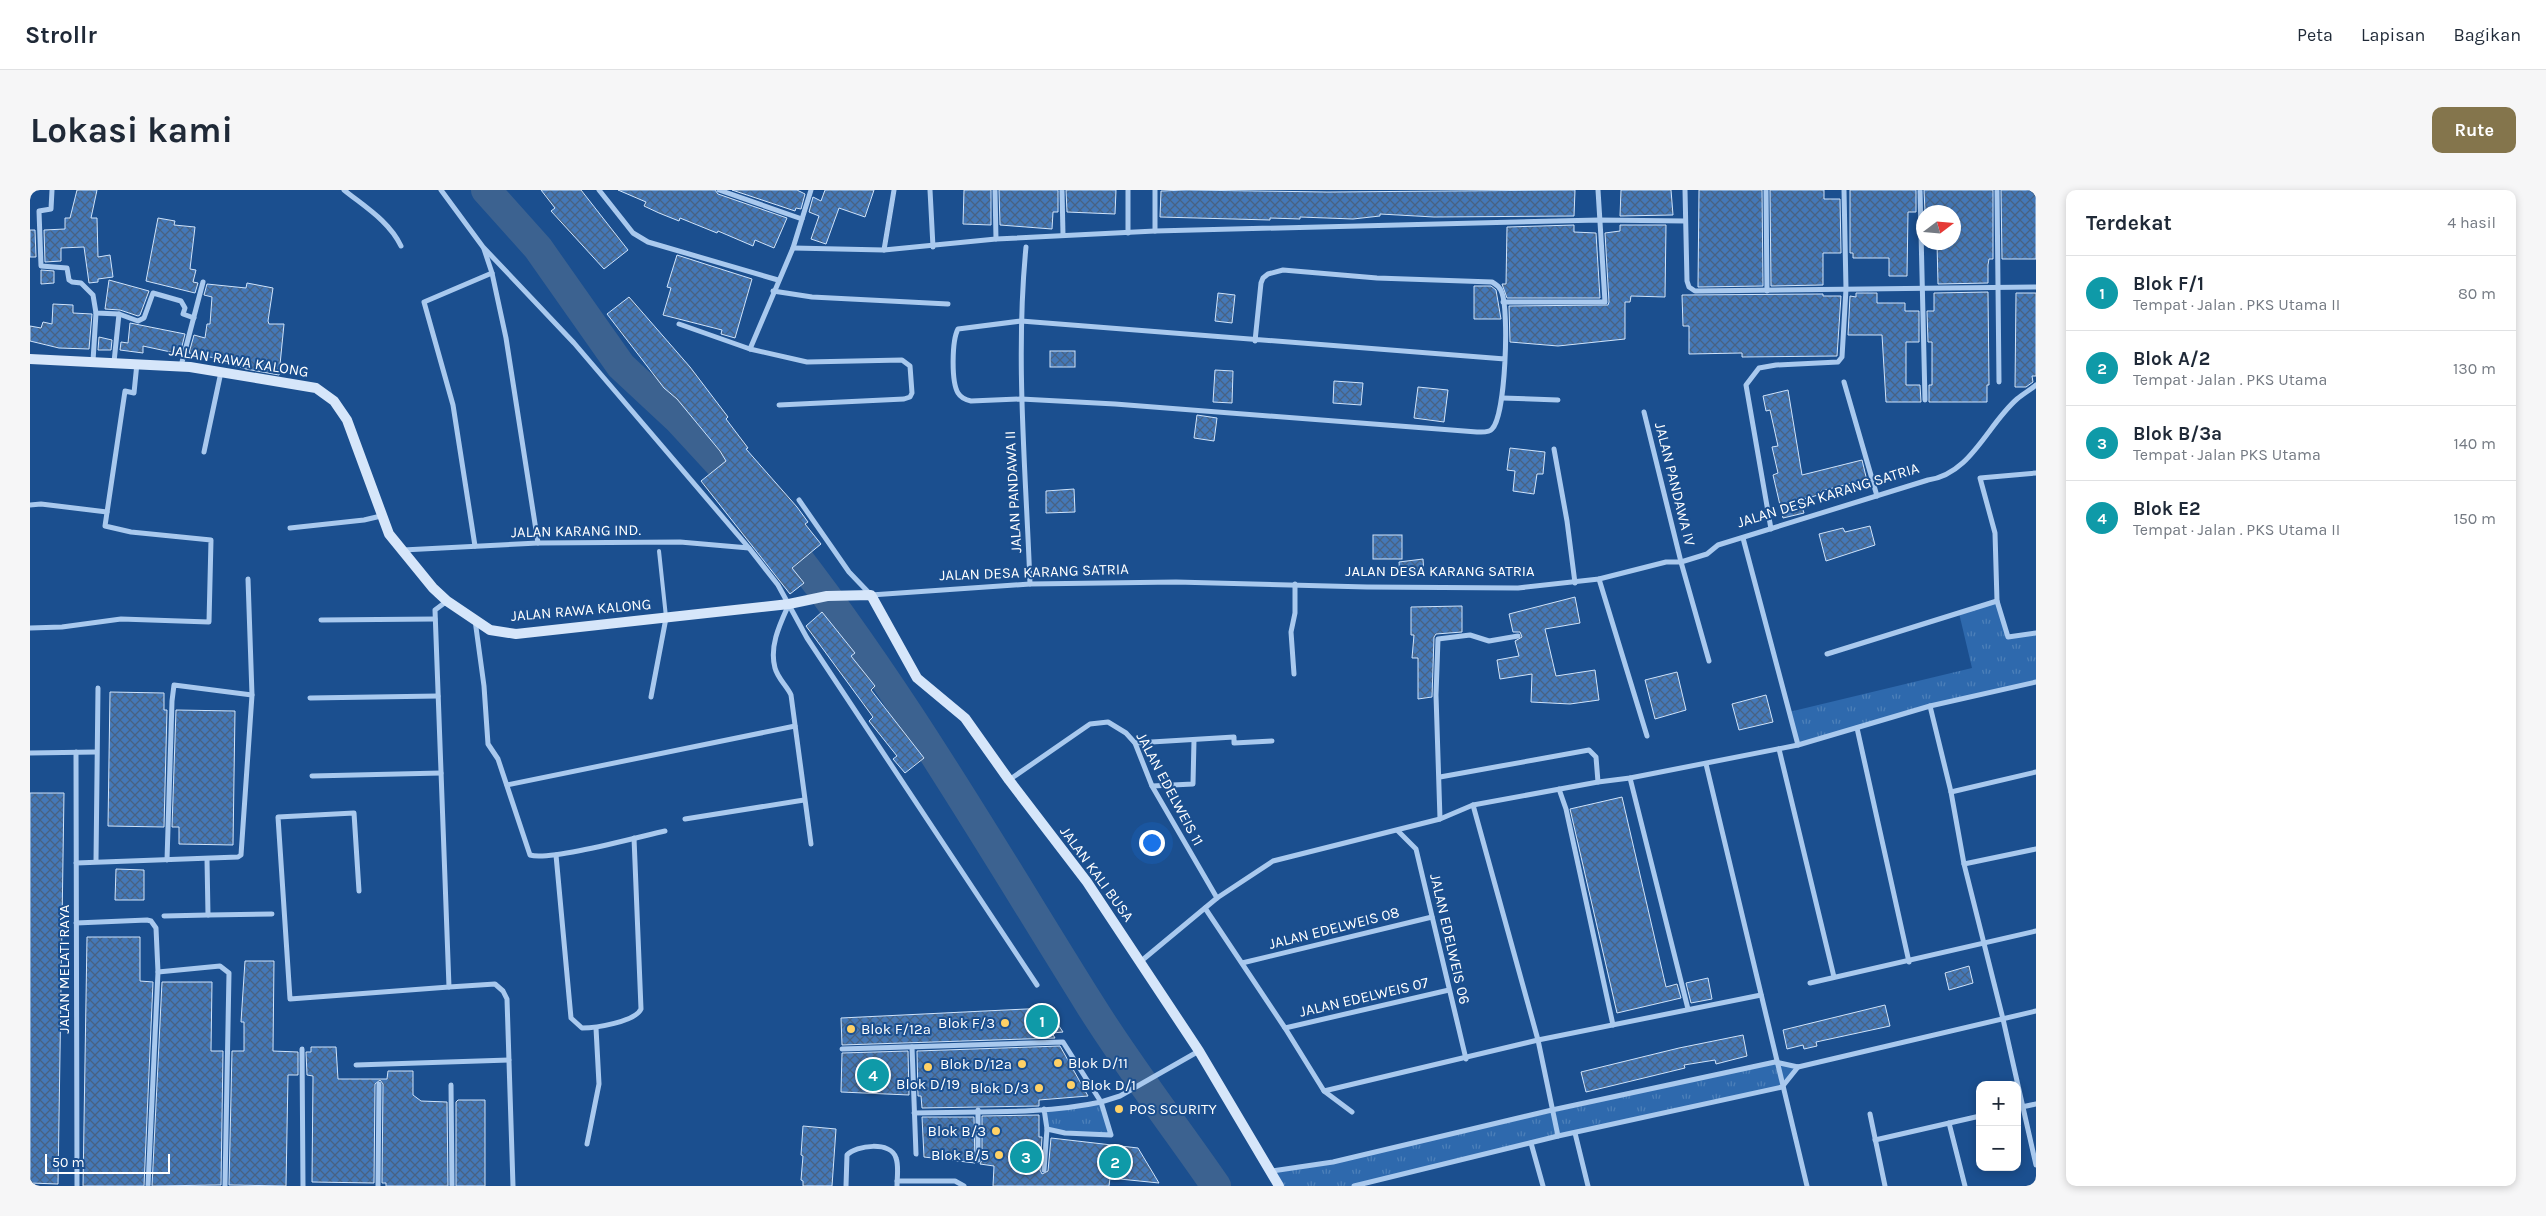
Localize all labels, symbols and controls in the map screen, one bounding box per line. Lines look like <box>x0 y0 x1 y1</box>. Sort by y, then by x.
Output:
text: Strollr <box>25 21 97 49</box>
text: Peta <box>2297 24 2333 46</box>
text: Lapisan <box>2361 24 2425 46</box>
text: Bagikan <box>2453 24 2521 46</box>
button: Rute <box>2432 107 2516 153</box>
text: Lokasi kami <box>30 110 233 151</box>
north arrow <box>1916 205 1961 250</box>
text: Terdekat <box>2086 211 2172 235</box>
text: 4 hasil <box>2447 213 2496 232</box>
text: Blok F/1 <box>2133 273 2204 295</box>
text: 1 <box>2099 284 2105 303</box>
text: 80 m <box>2458 284 2496 303</box>
text: Tempat · Jalan . PKS Utama II <box>2133 295 2340 314</box>
street label: JALAN RAWA KALONG <box>168 341 310 381</box>
text: Blok A/2 <box>2133 348 2210 370</box>
text: 2 <box>2097 359 2107 378</box>
text: 130 m <box>2453 359 2496 378</box>
text: Tempat · Jalan . PKS Utama <box>2133 370 2327 389</box>
street label: JALAN PANDAWA IV <box>1651 420 1699 548</box>
text: Blok B/3a <box>2133 423 2222 445</box>
street label: JALAN PANDAWA II <box>1001 430 1025 554</box>
text: 3 <box>2097 434 2107 453</box>
text: 140 m <box>2454 434 2496 453</box>
text: Tempat · Jalan PKS Utama <box>2133 445 2321 464</box>
street label: JALAN DESA KARANG SATRIA <box>1735 459 1922 531</box>
text: Blok E2 <box>2133 498 2201 520</box>
text: 4 <box>2097 509 2107 528</box>
text: 150 m <box>2453 509 2496 528</box>
text: Tempat · Jalan . PKS Utama II <box>2133 520 2340 539</box>
street label: JALAN KARANG IND. <box>511 521 642 541</box>
street label: JALAN DESA KARANG SATRIA <box>939 560 1129 584</box>
street label: JALAN DESA KARANG SATRIA <box>1345 562 1535 580</box>
street label: JALAN RAWA KALONG <box>510 595 652 625</box>
street label: JALAN EDELWEIS 11 <box>1133 729 1207 849</box>
street label: JALAN KALI BUSA <box>1056 823 1138 925</box>
your location <box>1139 830 1165 856</box>
street label: JALAN EDELWEIS 06 <box>1426 872 1474 1006</box>
street label: JALAN EDELWEIS 08 <box>1267 903 1401 953</box>
street label: JALAN MELATI RAYA <box>55 904 73 1033</box>
street label: JALAN EDELWEIS 07 <box>1298 973 1430 1021</box>
pin: 1 <box>1026 1002 1058 1040</box>
place label: Blok F/3 <box>938 1014 995 1032</box>
marker: Blok F/3 <box>999 1017 1011 1029</box>
place label: Blok F/12a <box>861 1020 931 1038</box>
marker: Blok F/12a <box>845 1023 857 1035</box>
place label: Blok D/11 <box>1068 1054 1128 1072</box>
place label: Blok D/12a <box>940 1055 1012 1073</box>
pin: 4 <box>857 1056 889 1094</box>
marker: Blok D/11 <box>1052 1057 1064 1069</box>
marker: Blok D/12a <box>1016 1058 1028 1070</box>
marker: Blok D/19 <box>922 1061 934 1073</box>
place label: Blok D/19 <box>896 1075 960 1093</box>
place label: Blok D/1 <box>1081 1076 1136 1094</box>
place label: Blok D/3 <box>970 1079 1029 1097</box>
marker: Blok D/1 <box>1065 1079 1077 1091</box>
map controls <box>1976 1081 2021 1171</box>
button: + <box>1976 1081 2021 1126</box>
marker: Blok D/3 <box>1033 1082 1045 1094</box>
place label: POS SCURITY <box>1129 1100 1218 1118</box>
marker: POS SCURITY <box>1113 1103 1125 1115</box>
place label: Blok B/3 <box>928 1122 986 1140</box>
marker: Blok B/3 <box>990 1125 1002 1137</box>
button: − <box>1976 1126 2021 1171</box>
pin: 3 <box>1010 1138 1042 1176</box>
pin: 2 <box>1099 1143 1131 1181</box>
place label: Blok B/5 <box>931 1146 989 1164</box>
marker: Blok B/5 <box>993 1149 1005 1161</box>
scale bar <box>45 1151 170 1174</box>
text: 50 m <box>52 1154 85 1171</box>

